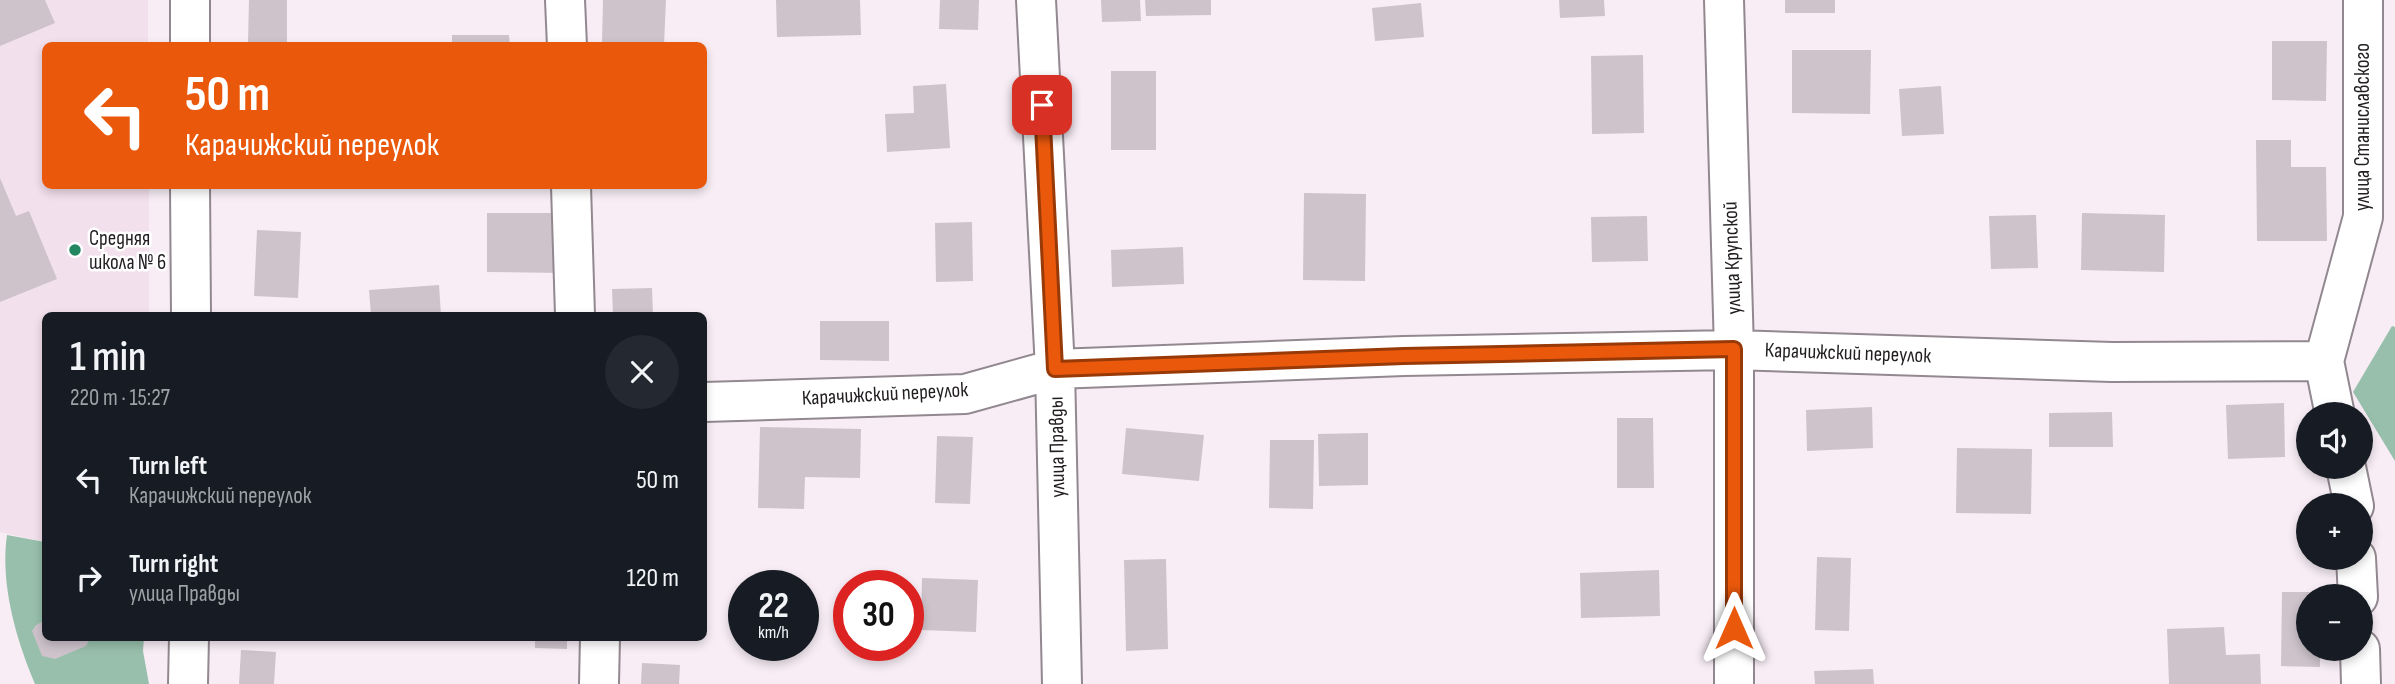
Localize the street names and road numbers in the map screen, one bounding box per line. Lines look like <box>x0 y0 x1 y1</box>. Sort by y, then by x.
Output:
street label: улица Станиславского <box>2350 43 2375 211</box>
street label: улица Крупской <box>1718 201 1746 315</box>
street label: Карачижский переулок <box>1764 338 1932 368</box>
street label: Карачижский переулок <box>801 377 969 411</box>
street label: улица Правды <box>1044 396 1070 498</box>

